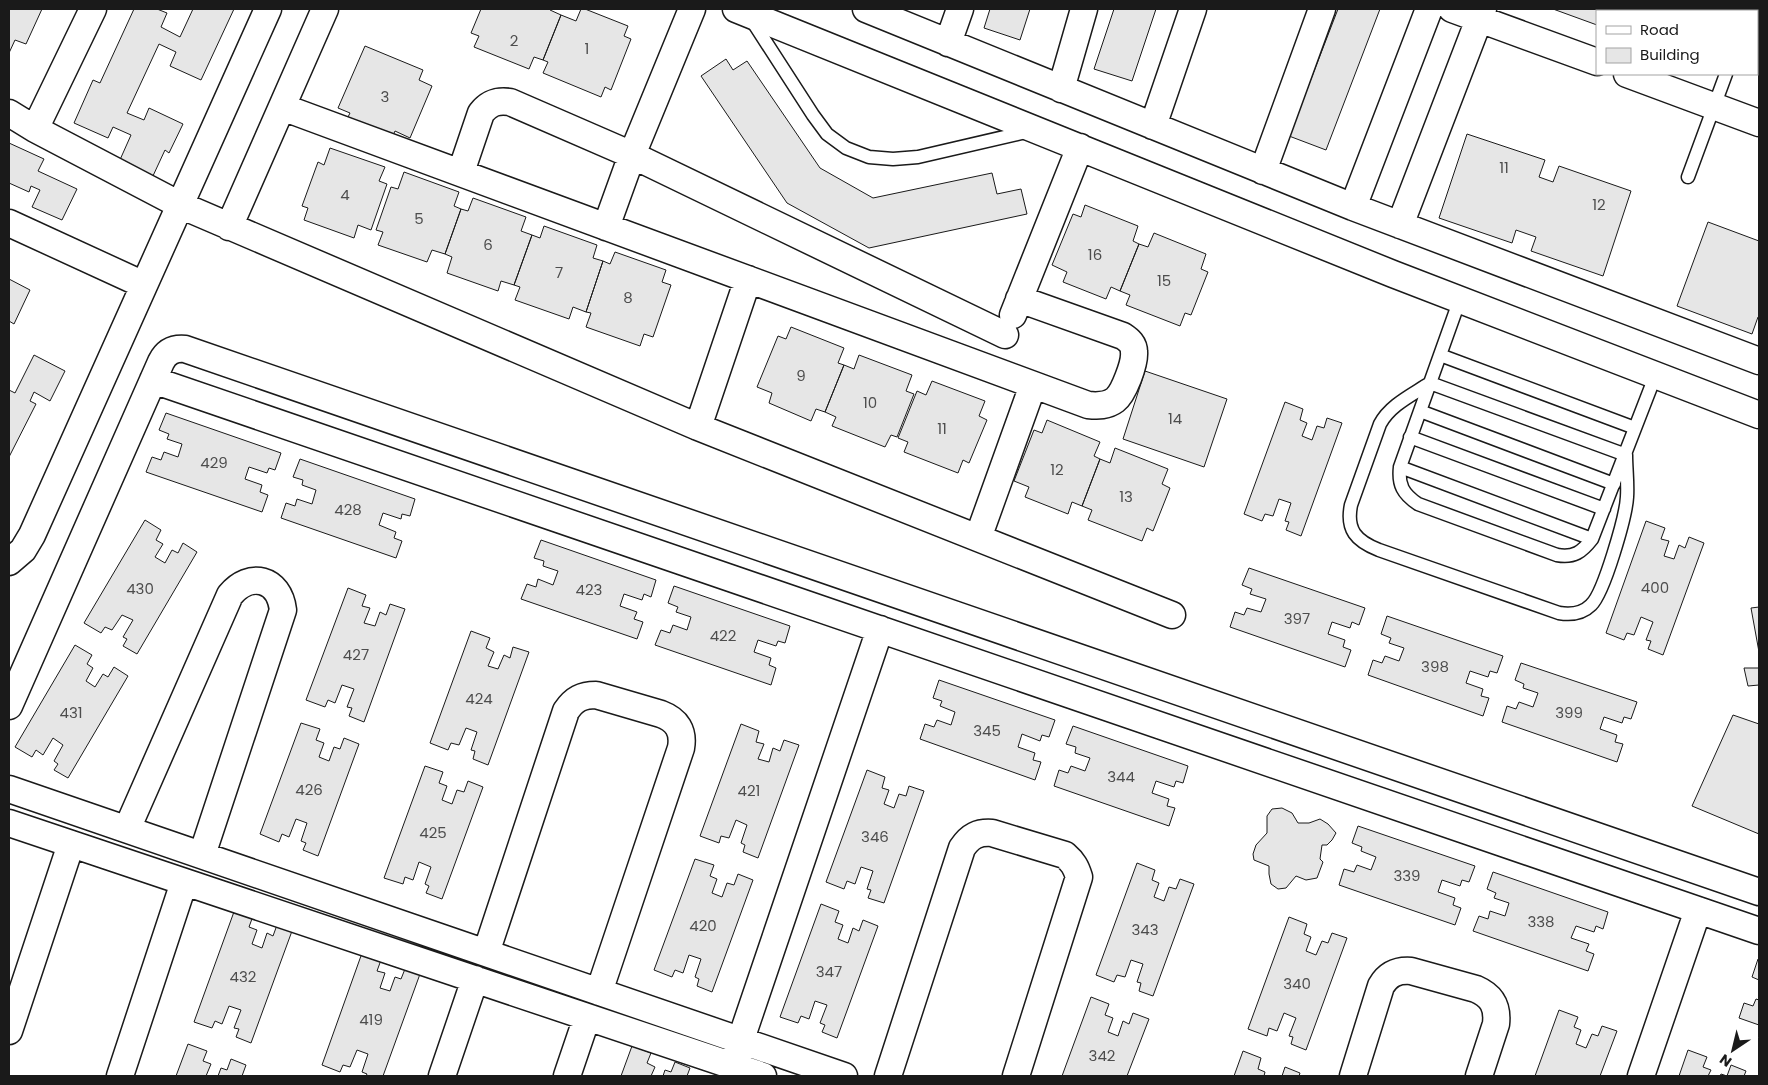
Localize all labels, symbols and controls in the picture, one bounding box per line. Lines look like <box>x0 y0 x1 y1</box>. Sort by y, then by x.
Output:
legend <box>1596 10 1758 75</box>
text: Road <box>1640 19 1679 40</box>
house number: 2 <box>510 30 518 51</box>
house number: 1 <box>585 38 589 59</box>
text: Building <box>1640 44 1700 65</box>
house number: 3 <box>381 86 389 107</box>
house number: 11 <box>1499 157 1509 178</box>
house number: 4 <box>340 184 350 205</box>
house number: 12 <box>1592 194 1606 215</box>
house number: 5 <box>414 208 424 229</box>
house number: 6 <box>483 234 493 255</box>
house number: 16 <box>1088 244 1102 265</box>
house number: 7 <box>555 262 563 283</box>
house number: 15 <box>1157 270 1171 291</box>
house number: 8 <box>623 287 633 308</box>
house number: 9 <box>796 365 806 386</box>
house number: 10 <box>863 392 877 413</box>
house number: 14 <box>1168 408 1182 429</box>
house number: 11 <box>937 418 947 439</box>
house number: 429 <box>200 452 228 473</box>
house number: 12 <box>1050 459 1064 480</box>
house number: 13 <box>1119 486 1133 507</box>
house number: 428 <box>334 499 362 520</box>
house number: 400 <box>1641 577 1669 598</box>
house number: 430 <box>126 578 154 599</box>
house number: 423 <box>576 579 602 600</box>
house number: 397 <box>1284 608 1310 629</box>
house number: 422 <box>710 625 736 646</box>
house number: 427 <box>343 644 369 665</box>
house number: 398 <box>1421 656 1449 677</box>
house number: 424 <box>465 688 493 709</box>
house number: 431 <box>59 702 83 723</box>
house number: 399 <box>1555 702 1583 723</box>
house number: 345 <box>973 720 1001 741</box>
house number: 344 <box>1107 766 1135 787</box>
house number: 426 <box>295 779 323 800</box>
house number: 421 <box>738 780 760 801</box>
house number: 425 <box>419 822 447 843</box>
house number: 346 <box>861 826 889 847</box>
house number: 339 <box>1393 865 1421 886</box>
house number: 338 <box>1527 911 1555 932</box>
house number: 420 <box>689 915 717 936</box>
house number: 343 <box>1131 919 1159 940</box>
house number: 347 <box>816 961 842 982</box>
house number: 432 <box>230 966 256 987</box>
house number: 340 <box>1283 973 1311 994</box>
house number: 419 <box>359 1009 383 1030</box>
north arrow <box>1708 1025 1758 1075</box>
house number: 342 <box>1089 1045 1115 1066</box>
text: N <box>1715 1049 1736 1072</box>

